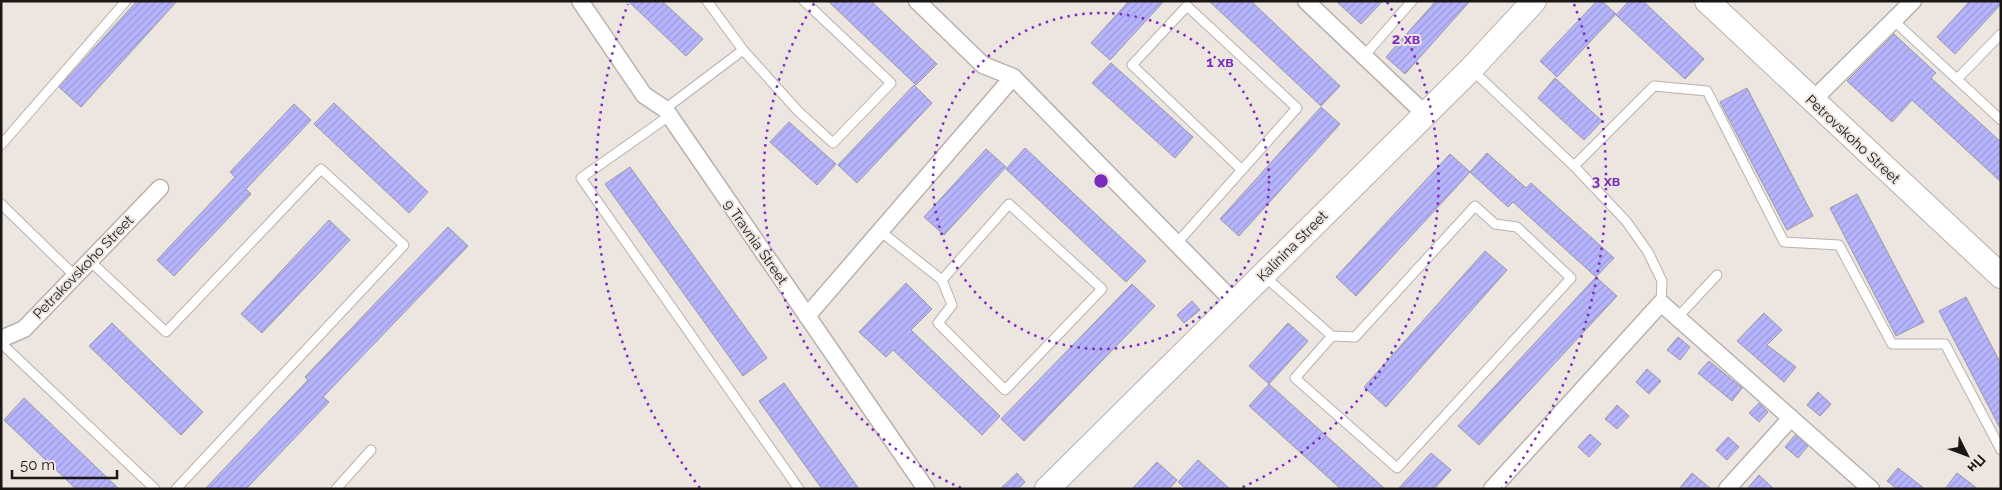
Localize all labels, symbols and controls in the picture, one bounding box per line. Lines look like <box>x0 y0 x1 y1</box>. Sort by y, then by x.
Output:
text: 2 хв <box>1392 30 1420 48</box>
text: 1 хв <box>1206 53 1234 71</box>
street label: Petrovskoho Street <box>1803 91 1903 187</box>
centre of rings <box>1092 172 1110 190</box>
text: 3 хв <box>1592 172 1620 190</box>
street label: 9 Travnia Street <box>721 197 791 288</box>
street label: Kalinina Street <box>1254 207 1331 284</box>
street label: Petrakovskoho Street <box>30 212 137 322</box>
north arrow <box>1942 430 1992 480</box>
scale bar <box>12 448 118 480</box>
text: Пн <box>1964 451 1989 476</box>
text: 50 m <box>20 456 55 474</box>

